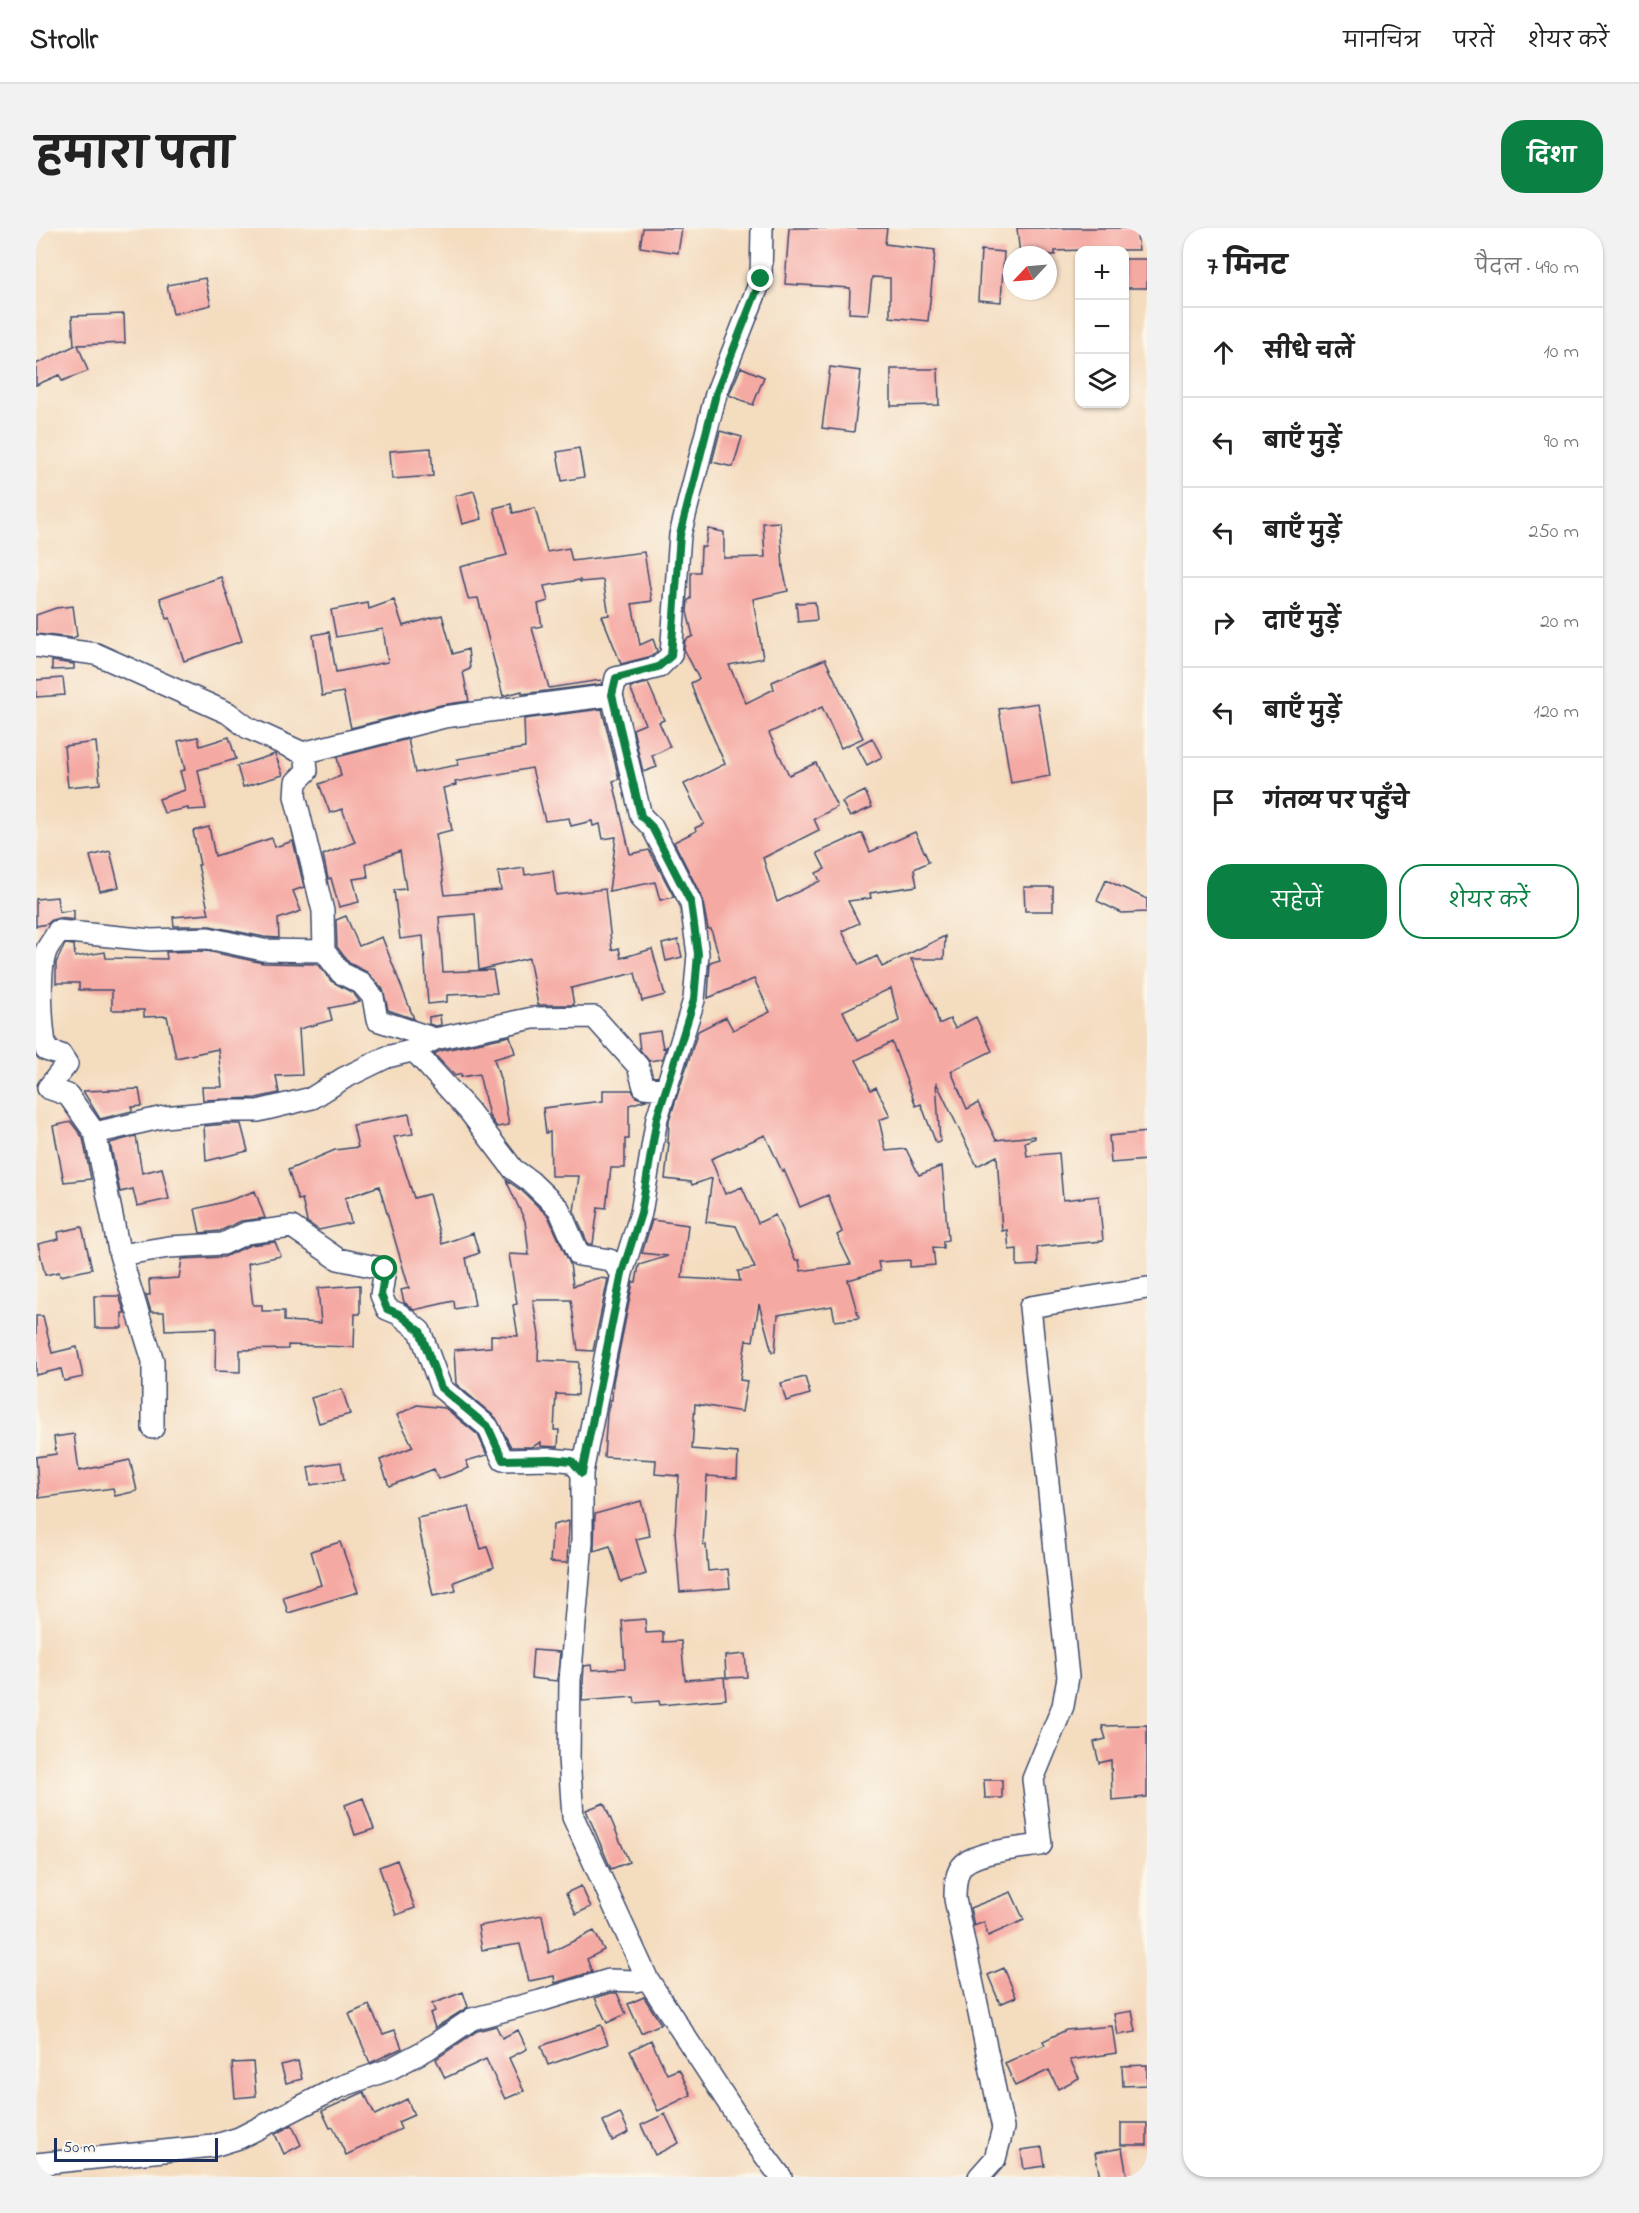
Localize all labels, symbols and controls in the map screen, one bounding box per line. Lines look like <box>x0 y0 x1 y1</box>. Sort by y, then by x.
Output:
text: Strollr <box>30 21 98 62</box>
text: मानचित्र <box>1343 27 1420 57</box>
text: परतें <box>1453 27 1494 57</box>
text: शेयर करें <box>1527 27 1609 57</box>
button: दिशा <box>1501 120 1603 193</box>
text: हमारा पता <box>36 126 233 187</box>
north arrow <box>1003 246 1057 300</box>
map controls <box>1075 246 1129 408</box>
button: + <box>1075 246 1129 300</box>
text: 7 मिनट <box>1207 249 1287 287</box>
text: पैदल · 490 m <box>1475 254 1579 283</box>
route end <box>747 265 773 291</box>
button: − <box>1075 300 1129 354</box>
icon: ahead <box>1207 336 1240 369</box>
text: सीधे चलें <box>1264 337 1354 369</box>
text: 10 m <box>1543 338 1579 367</box>
button: layers <box>1075 354 1129 408</box>
icon: left <box>1207 426 1240 459</box>
text: बाएँ मुड़ें <box>1264 427 1341 459</box>
text: 90 m <box>1544 428 1579 457</box>
icon: left <box>1207 516 1240 549</box>
text: बाएँ मुड़ें <box>1264 517 1341 549</box>
text: 250 m <box>1528 518 1579 547</box>
icon: right <box>1207 606 1240 639</box>
text: दाएँ मुड़ें <box>1264 607 1340 639</box>
text: 20 m <box>1540 608 1579 637</box>
icon: left <box>1207 696 1240 729</box>
text: बाएँ मुड़ें <box>1264 697 1341 729</box>
text: 120 m <box>1534 698 1579 727</box>
icon: arrive <box>1207 786 1240 819</box>
text: गंतव्य पर पहुँचे <box>1264 787 1409 819</box>
button: सहेजें <box>1207 864 1387 939</box>
button: शेयर करें <box>1399 864 1579 939</box>
route start <box>371 1255 397 1281</box>
scale bar <box>54 2135 218 2162</box>
text: 50 m <box>63 2136 95 2160</box>

